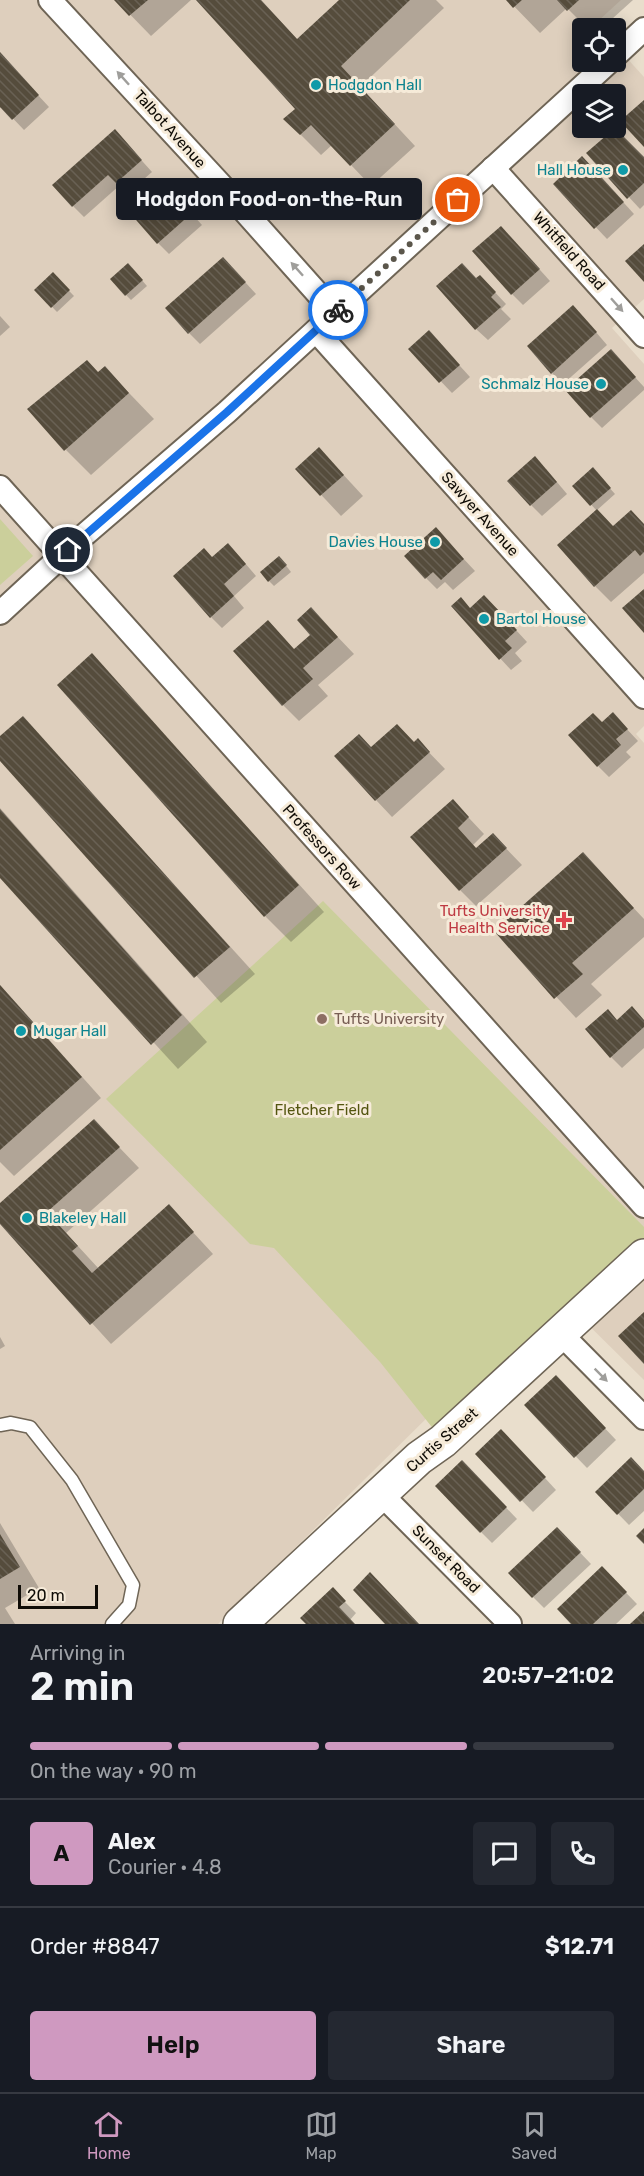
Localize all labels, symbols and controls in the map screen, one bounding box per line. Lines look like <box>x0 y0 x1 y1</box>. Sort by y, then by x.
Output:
map controls <box>572 18 626 138</box>
button: locate <box>572 18 626 72</box>
one-way arrow <box>117 71 130 86</box>
place label: Hodgdon Hall <box>328 76 422 94</box>
marker: Hodgdon Hall <box>309 78 323 92</box>
button: layers <box>572 84 626 138</box>
street label: Talbot Avenue <box>130 86 210 172</box>
place label: Hall House <box>537 161 611 179</box>
marker: Hall House <box>616 163 630 177</box>
pin <box>432 174 483 225</box>
callout: Hodgdon Food-on-the-Run <box>116 179 422 221</box>
icon: bag <box>441 183 474 216</box>
text: Hodgdon Food-on-the-Run <box>135 187 403 211</box>
street label: Whitfield Road <box>529 208 609 294</box>
one-way arrow <box>290 261 304 276</box>
courier <box>308 280 368 340</box>
icon: bike <box>322 294 355 327</box>
one-way arrow <box>610 297 623 312</box>
place label: Schmalz House <box>481 375 589 393</box>
marker: Schmalz House <box>594 377 608 391</box>
street label: Sawyer Avenue <box>437 468 523 560</box>
pin <box>42 524 93 575</box>
icon: home <box>51 533 84 566</box>
place label: Davies House <box>328 533 423 551</box>
marker: Davies House <box>428 535 442 549</box>
place label: Bartol House <box>496 610 586 628</box>
marker: Bartol House <box>477 612 491 626</box>
street label: Professors Row <box>279 801 365 893</box>
place label: Tufts University Health Service <box>440 902 550 937</box>
marker: Tufts University Health Service <box>555 911 573 929</box>
place label: Tufts University <box>334 1010 444 1028</box>
marker: Tufts University <box>315 1012 329 1026</box>
place label: Mugar Hall <box>33 1022 107 1040</box>
marker: Mugar Hall <box>14 1024 28 1038</box>
park label: Fletcher Field <box>275 1101 369 1119</box>
place label: Blakeley Hall <box>39 1209 126 1227</box>
marker: Blakeley Hall <box>20 1211 34 1225</box>
one-way arrow <box>594 1367 608 1382</box>
street label: Curtis Street <box>403 1404 482 1476</box>
street label: Sunset Road <box>408 1521 484 1597</box>
scale bar <box>18 1582 98 1610</box>
text: 20 m <box>27 1586 65 1605</box>
text: Arriving in <box>30 1641 125 1665</box>
text: 20:57–21:02 <box>482 1662 614 1689</box>
text: 2 min <box>30 1664 134 1710</box>
text: On the way · 90 m <box>30 1759 196 1783</box>
button: chat <box>473 1822 536 1885</box>
button: phone <box>551 1822 614 1885</box>
text: Alex <box>108 1828 156 1855</box>
text: A <box>54 1840 69 1867</box>
text: Courier · 4.8 <box>108 1855 222 1879</box>
text: Order #8847 <box>30 1933 160 1960</box>
text: $12.71 <box>545 1933 614 1960</box>
button: Help <box>30 2011 316 2080</box>
button: Share <box>328 2011 614 2080</box>
tab: Home <box>87 2108 131 2163</box>
tab: Map <box>305 2108 338 2163</box>
tab: Saved <box>511 2108 557 2163</box>

